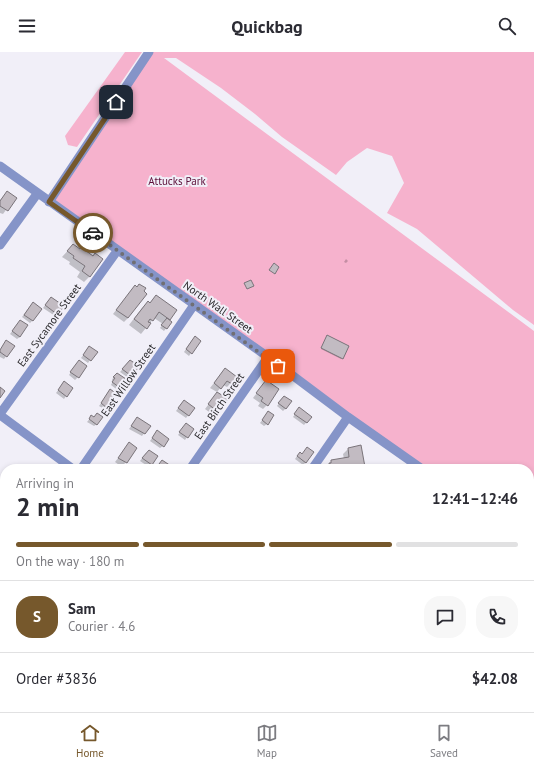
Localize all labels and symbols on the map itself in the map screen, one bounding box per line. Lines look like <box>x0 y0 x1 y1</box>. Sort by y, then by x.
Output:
pin <box>99 85 133 119</box>
park label: Attucks Park <box>148 174 207 188</box>
courier <box>73 213 113 253</box>
street label: North Wall Street <box>181 278 256 336</box>
street label: East Sycamore Street <box>14 281 84 369</box>
street label: East Willow Street <box>98 341 158 419</box>
pin <box>261 349 295 383</box>
street label: East Birch Street <box>191 370 247 442</box>

